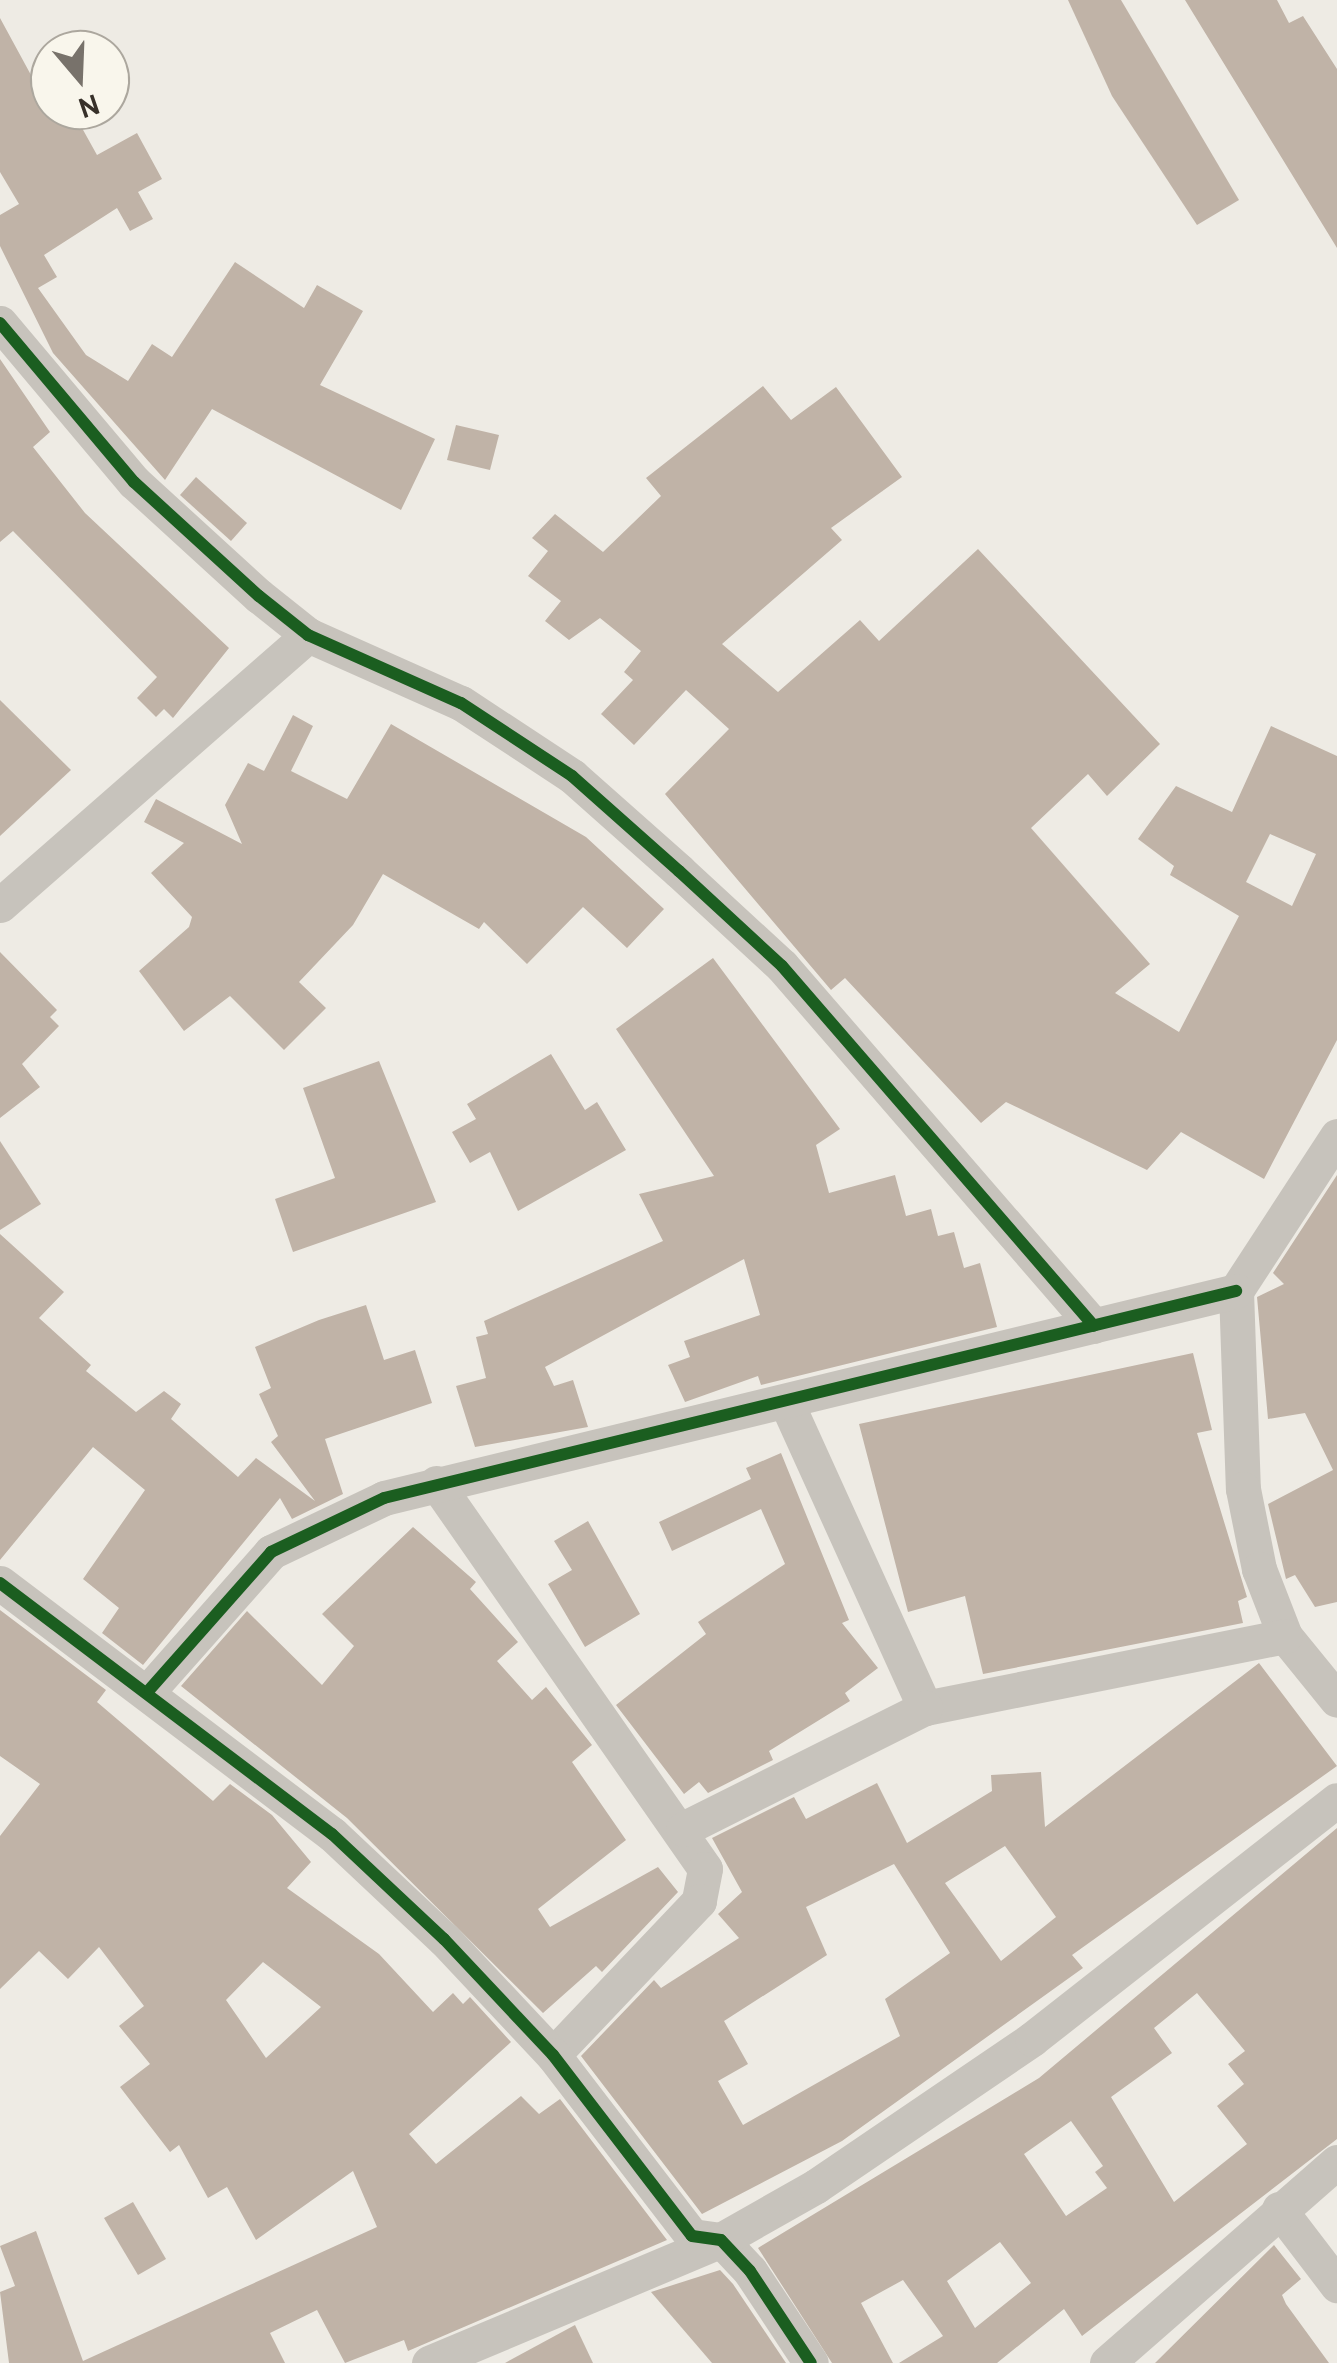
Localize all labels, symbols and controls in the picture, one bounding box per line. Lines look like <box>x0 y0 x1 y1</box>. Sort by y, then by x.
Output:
north arrow <box>30 30 130 130</box>
text: N <box>74 87 104 126</box>

